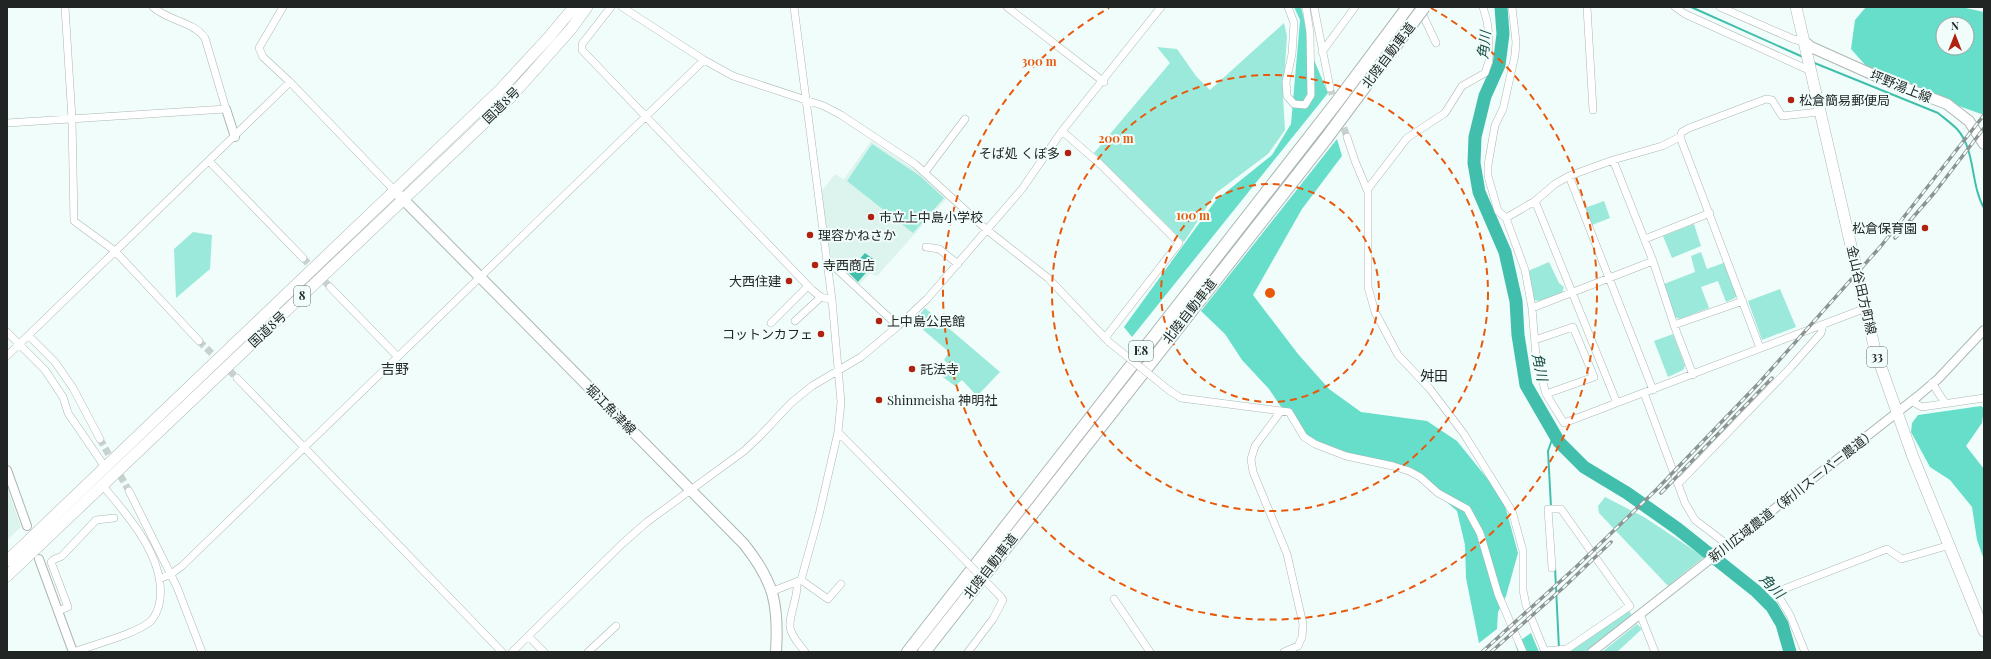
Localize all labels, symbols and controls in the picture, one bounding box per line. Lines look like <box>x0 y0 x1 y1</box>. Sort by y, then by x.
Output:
north arrow <box>1935 16 1975 56</box>
street label: 北陸自動車道 <box>1357 18 1418 91</box>
text: N <box>1951 18 1959 33</box>
water label: 角川 <box>1473 28 1495 60</box>
text: 300 m <box>1022 53 1057 69</box>
street label: 坪野湯上線 <box>1868 65 1935 106</box>
street label: 国道8号 <box>478 83 523 127</box>
place label: 松倉簡易郵便局 <box>1799 91 1890 108</box>
marker: 松倉簡易郵便局 <box>1786 95 1796 105</box>
text: 200 m <box>1098 130 1134 146</box>
place label: そば処 くぼ多 <box>979 144 1060 161</box>
marker: そば処 くぼ多 <box>1063 148 1073 158</box>
text: 100 m <box>1176 207 1210 223</box>
place label: 市立上中島小学校 <box>879 208 983 225</box>
marker: 市立上中島小学校 <box>866 212 876 222</box>
place label: 松倉保育園 <box>1852 219 1917 236</box>
marker: 松倉保育園 <box>1920 223 1930 233</box>
place label: 理容かねさか <box>818 226 896 243</box>
marker: 理容かねさか <box>805 230 815 240</box>
street label: 金山谷田方町線 <box>1844 244 1881 336</box>
place label: 寺西商店 <box>823 256 875 273</box>
marker: 寺西商店 <box>810 260 820 270</box>
place label: 大西住建 <box>729 272 781 289</box>
street label: 北陸自動車道 <box>1158 275 1219 347</box>
marker: 大西住建 <box>784 276 794 286</box>
road number: 8 <box>294 286 310 306</box>
centre of rings <box>1263 286 1277 300</box>
street label: 国道8号 <box>244 307 289 350</box>
place label: 上中島公民館 <box>887 312 965 329</box>
marker: 上中島公民館 <box>874 316 884 326</box>
place label: コットンカフェ <box>722 325 813 342</box>
marker: コットンカフェ <box>816 329 826 339</box>
road number: E8 <box>1129 341 1153 361</box>
road number: 33 <box>1867 347 1887 367</box>
water label: 角川 <box>1528 351 1553 385</box>
district label: 吉野 <box>381 359 409 378</box>
place label: 託法寺 <box>920 360 959 377</box>
marker: 託法寺 <box>907 364 917 374</box>
district label: 舛田 <box>1420 366 1448 385</box>
street label: 堀江魚津線 <box>582 380 640 438</box>
place label: Shinmeisha 神明社 <box>887 391 997 408</box>
marker: Shinmeisha 神明社 <box>874 395 884 405</box>
street label: 新川広域農道（新川スーパー農道） <box>1705 424 1879 565</box>
street label: 北陸自動車道 <box>959 530 1020 602</box>
water label: 角川 <box>1756 569 1790 604</box>

